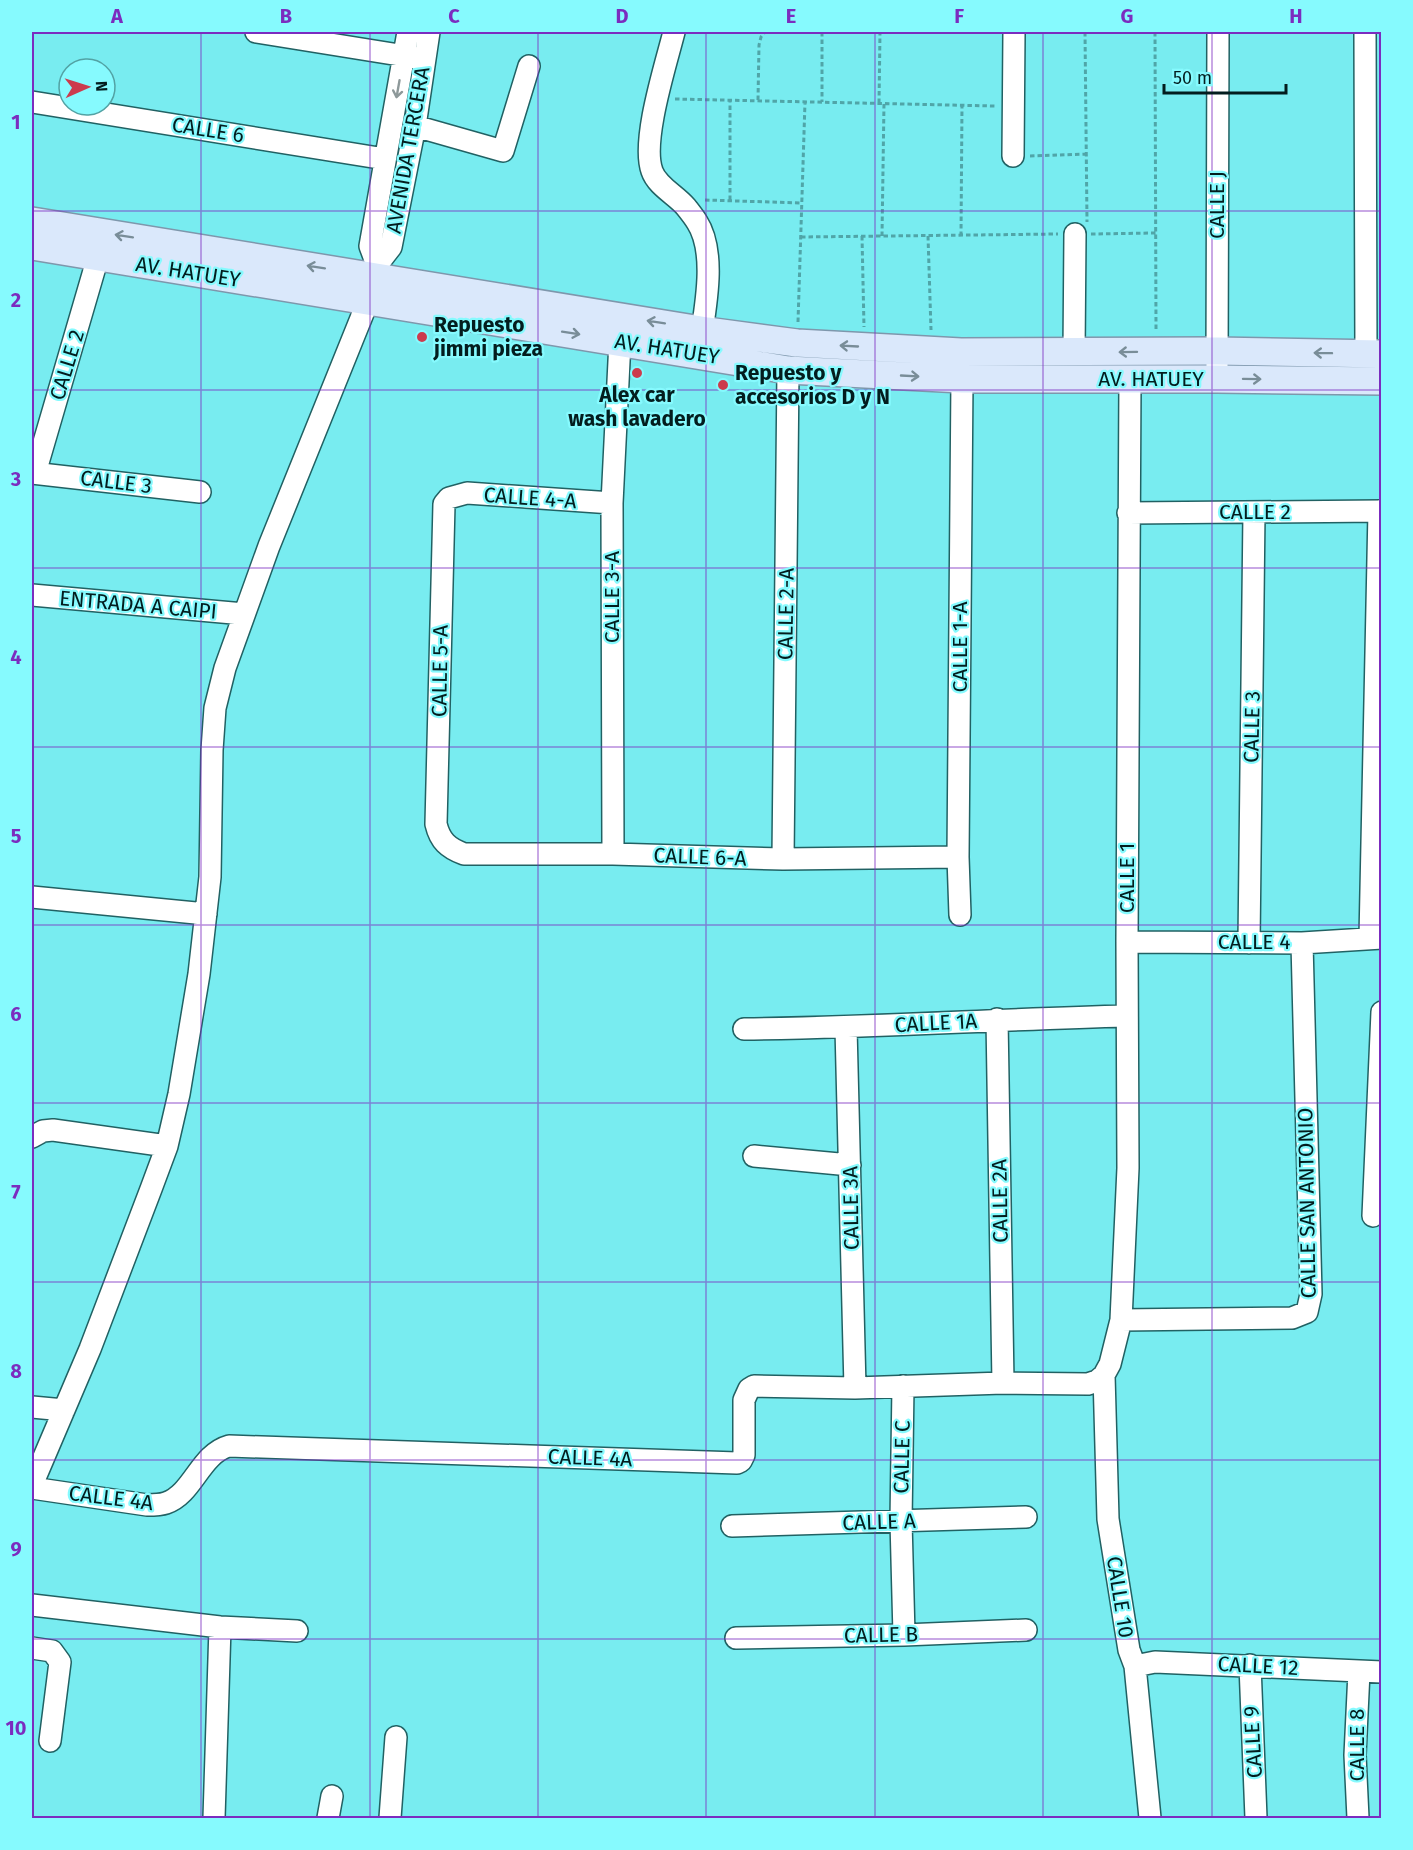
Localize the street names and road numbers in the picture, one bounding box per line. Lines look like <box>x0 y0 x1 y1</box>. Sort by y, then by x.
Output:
street label: AVENIDA TERCERA <box>381 65 435 235</box>
street label: CALLE 6 <box>170 111 246 149</box>
street label: CALLE J <box>1204 171 1230 239</box>
street label: AV. HATUEY <box>134 251 243 293</box>
street label: CALLE 2 <box>44 327 90 403</box>
street label: AV. HATUEY <box>613 328 722 370</box>
street label: AV. HATUEY <box>1098 366 1204 392</box>
street label: CALLE 3 <box>79 465 153 499</box>
street label: CALLE 4-A <box>483 482 577 514</box>
street label: CALLE 2 <box>1219 499 1291 525</box>
street label: CALLE 3-A <box>599 551 625 643</box>
street label: CALLE 2-A <box>772 568 800 660</box>
street label: ENTRADA A CAIPI <box>58 585 218 625</box>
street label: CALLE 1-A <box>947 602 973 692</box>
street label: CALLE 5-A <box>426 625 454 717</box>
street label: CALLE 3 <box>1238 691 1266 763</box>
street label: CALLE 6-A <box>653 842 747 872</box>
street label: CALLE 1 <box>1114 843 1140 913</box>
street label: CALLE 4 <box>1218 929 1290 955</box>
street label: CALLE 1A <box>894 1008 978 1038</box>
street label: CALLE SAN ANTONIO <box>1292 1107 1322 1299</box>
street label: CALLE 2A <box>986 1159 1014 1243</box>
street label: CALLE 3A <box>837 1166 865 1250</box>
street label: CALLE C <box>888 1420 916 1494</box>
street label: CALLE 4A <box>547 1444 633 1472</box>
street label: CALLE 4A <box>67 1480 155 1516</box>
street label: CALLE A <box>842 1508 916 1536</box>
street label: CALLE 10 <box>1101 1554 1139 1640</box>
street label: CALLE B <box>844 1621 918 1649</box>
street label: CALLE 12 <box>1217 1651 1299 1681</box>
street label: CALLE 9 <box>1238 1705 1268 1779</box>
street label: CALLE 8 <box>1344 1708 1370 1782</box>

